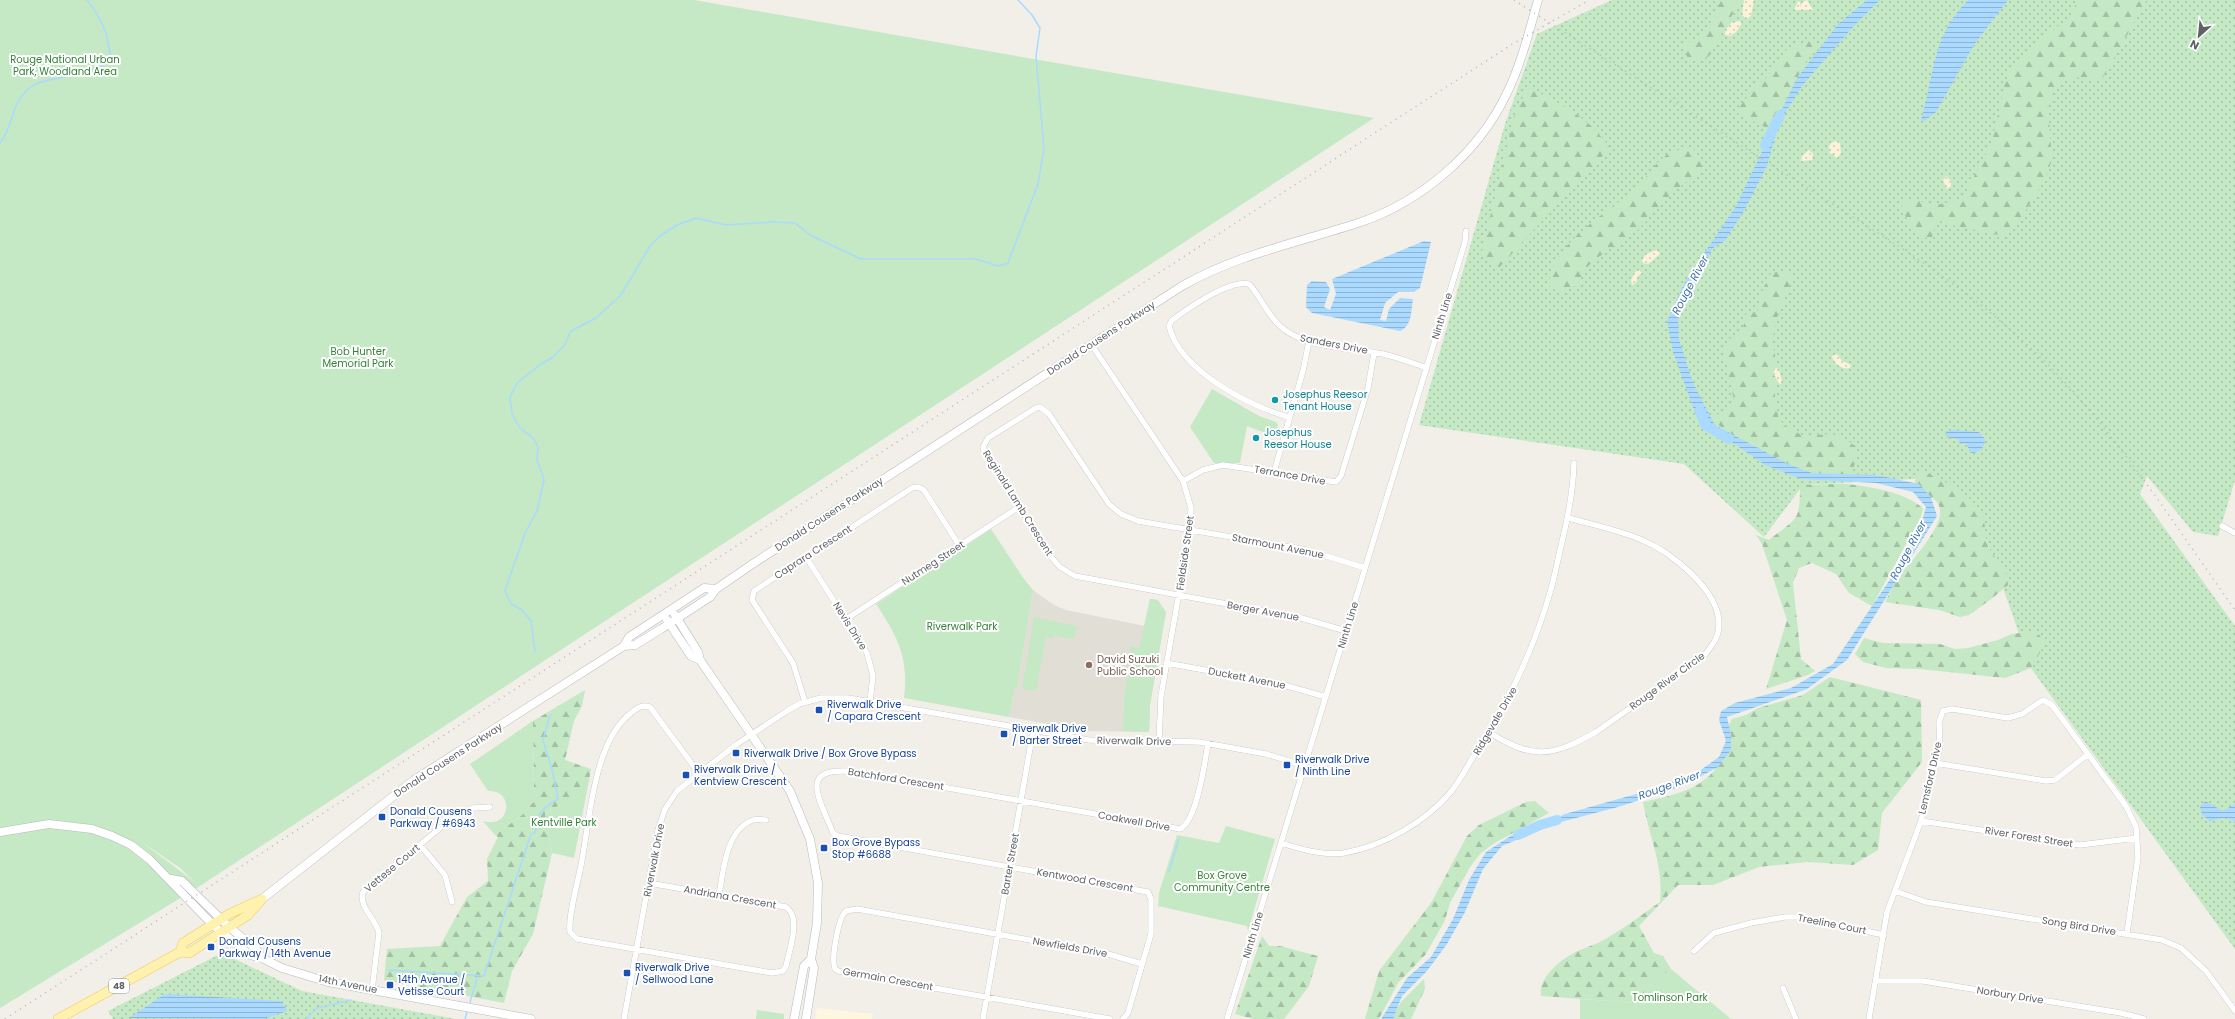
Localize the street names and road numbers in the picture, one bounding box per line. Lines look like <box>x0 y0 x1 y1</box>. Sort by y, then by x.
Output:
street label: Ninth Line <box>1428 291 1456 341</box>
street label: Donald Cousens Parkway <box>1044 297 1159 379</box>
street label: Sanders Drive <box>1299 330 1369 358</box>
street label: Reginald Lamb Crescent <box>979 447 1057 559</box>
street label: Terrance Drive <box>1253 461 1327 489</box>
street label: Donald Cousens Parkway <box>772 473 887 555</box>
street label: Fieldside Street <box>1172 514 1198 591</box>
street label: Caprara Crescent <box>771 521 855 583</box>
street label: Starmount Avenue <box>1231 530 1325 562</box>
street label: Nutmeg Street <box>899 537 968 589</box>
street label: Berger Avenue <box>1226 597 1300 625</box>
street label: Nevis Drive <box>829 599 871 653</box>
street label: Ninth Line <box>1334 600 1362 650</box>
street label: Rouge River Circle <box>1626 649 1708 713</box>
street label: Duckett Avenue <box>1207 663 1287 693</box>
street label: Ridgevale Drive <box>1469 684 1521 758</box>
street label: Donald Cousens Parkway <box>391 719 506 801</box>
street label: Riverwalk Drive <box>1097 733 1171 749</box>
street label: Lemsford Drive <box>1914 740 1946 816</box>
street label: Batchford Crescent <box>847 764 945 794</box>
street label: Coakwell Drive <box>1097 807 1171 835</box>
street label: Riverwalk Drive <box>640 822 668 898</box>
street label: River Forest Street <box>1984 823 2074 851</box>
street label: Barter Street <box>997 832 1023 896</box>
street label: Vettese Court <box>361 840 423 896</box>
street label: Kentwood Crescent <box>1036 864 1135 896</box>
street label: Andriana Crescent <box>682 881 778 913</box>
street label: Ninth Line <box>1239 910 1267 960</box>
street label: Treeline Court <box>1796 910 1868 938</box>
street label: Song Bird Drive <box>2041 913 2117 939</box>
street label: Newfields Drive <box>1031 933 1109 961</box>
street label: Germain Crescent <box>842 964 935 994</box>
street label: 14th Avenue <box>317 971 379 997</box>
road number: 48 <box>109 979 129 993</box>
street label: Norbury Drive <box>1976 982 2044 1008</box>

